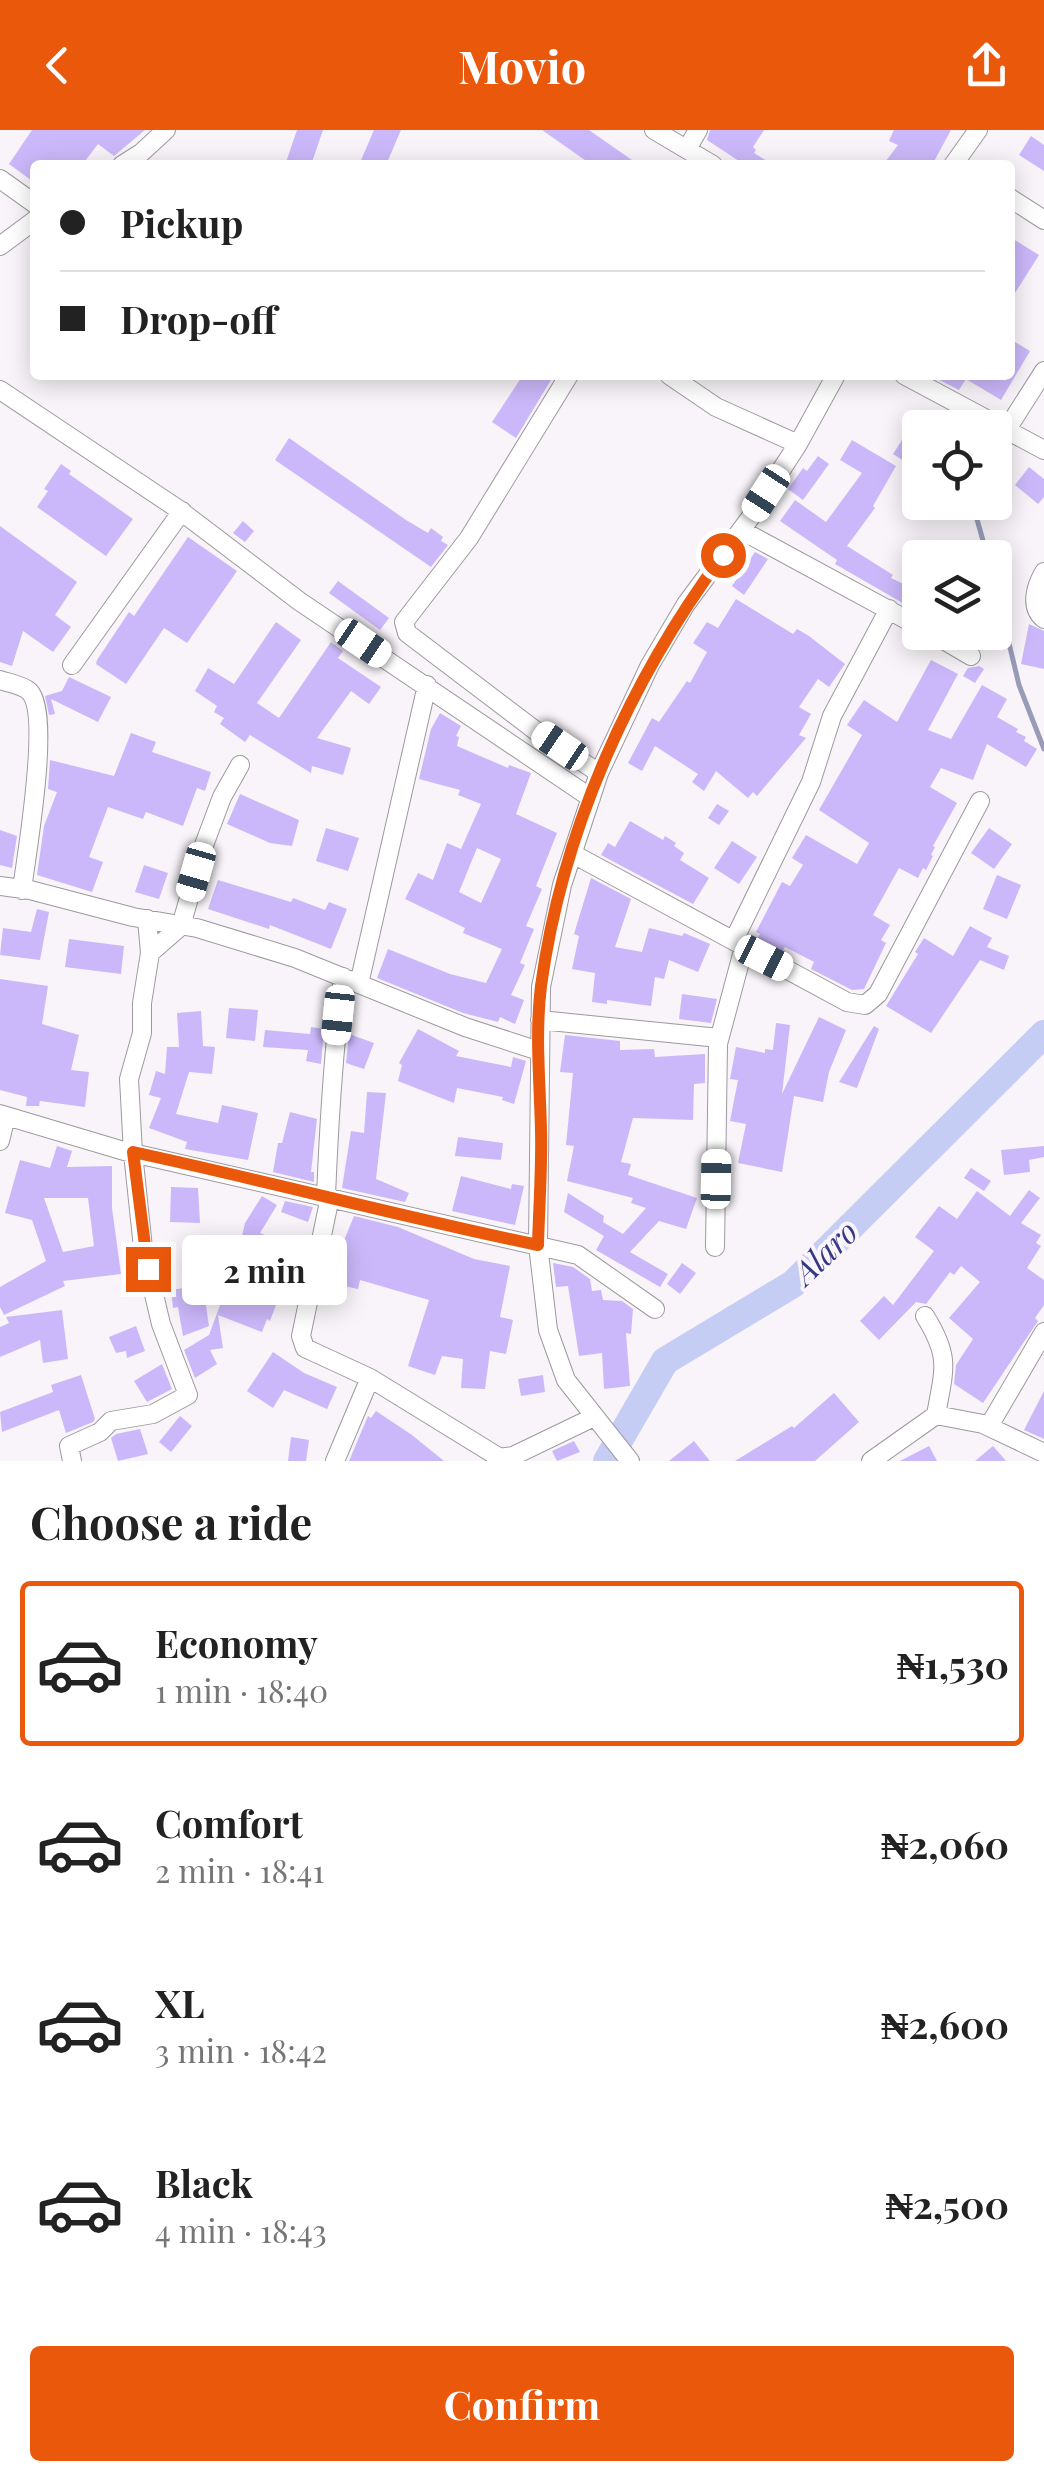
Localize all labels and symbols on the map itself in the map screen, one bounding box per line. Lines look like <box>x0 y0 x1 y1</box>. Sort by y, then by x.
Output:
car <box>737 460 795 526</box>
route start <box>701 533 746 578</box>
car <box>330 614 396 672</box>
car <box>527 717 593 775</box>
car <box>173 839 219 905</box>
car <box>730 931 798 985</box>
car <box>320 984 356 1046</box>
car <box>700 1149 732 1209</box>
water label: Alaro <box>780 1210 866 1294</box>
callout: 2 min <box>183 1234 348 1304</box>
route end <box>126 1247 171 1292</box>

